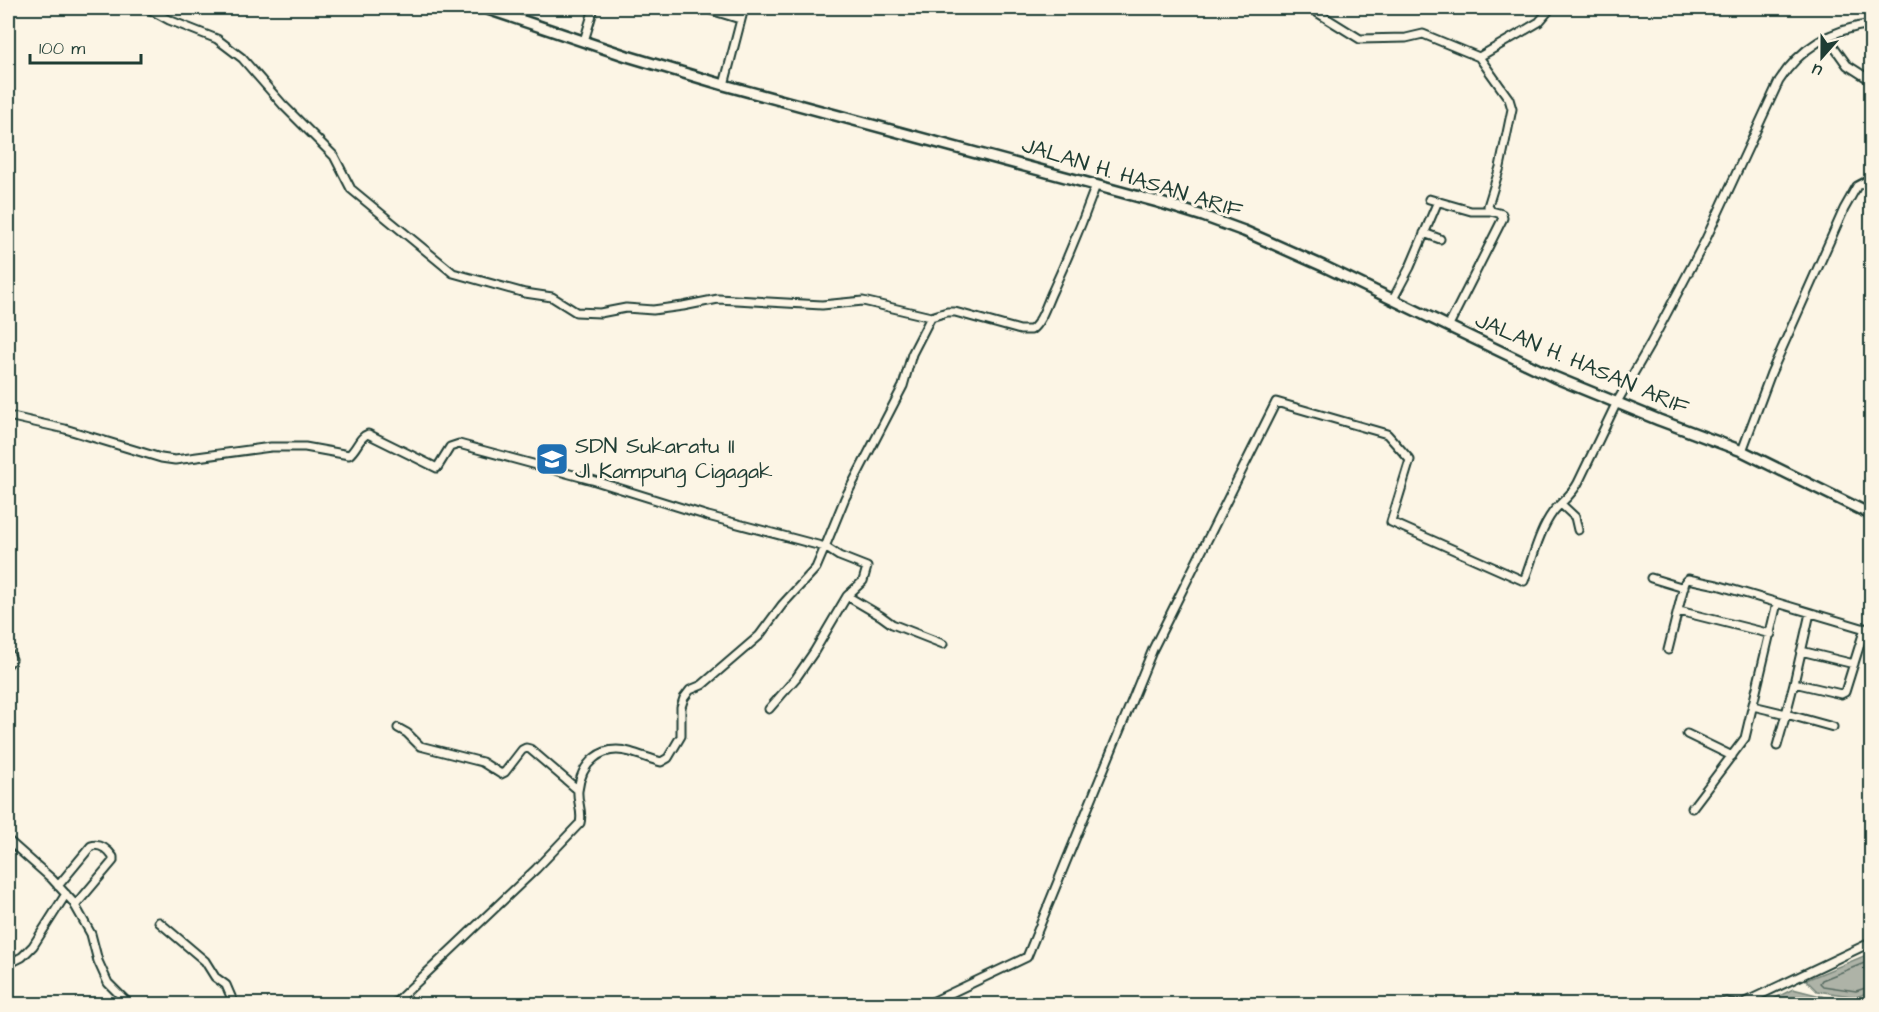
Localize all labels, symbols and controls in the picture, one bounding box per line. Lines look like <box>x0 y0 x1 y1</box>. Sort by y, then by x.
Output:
scale bar <box>30 27 141 65</box>
north arrow <box>1792 27 1852 87</box>
text: 100 m <box>39 36 85 61</box>
text: U <box>1809 58 1825 82</box>
street label: JALAN H. HASAN ARIF <box>1018 130 1247 227</box>
street label: JALAN H. HASAN ARIF <box>1470 305 1694 423</box>
place label: SDN Sukaratu II Jl Kampung Cigagak <box>575 431 773 488</box>
school or university icon: SDN Sukaratu II Jl Kampung Cigagak <box>534 441 570 477</box>

